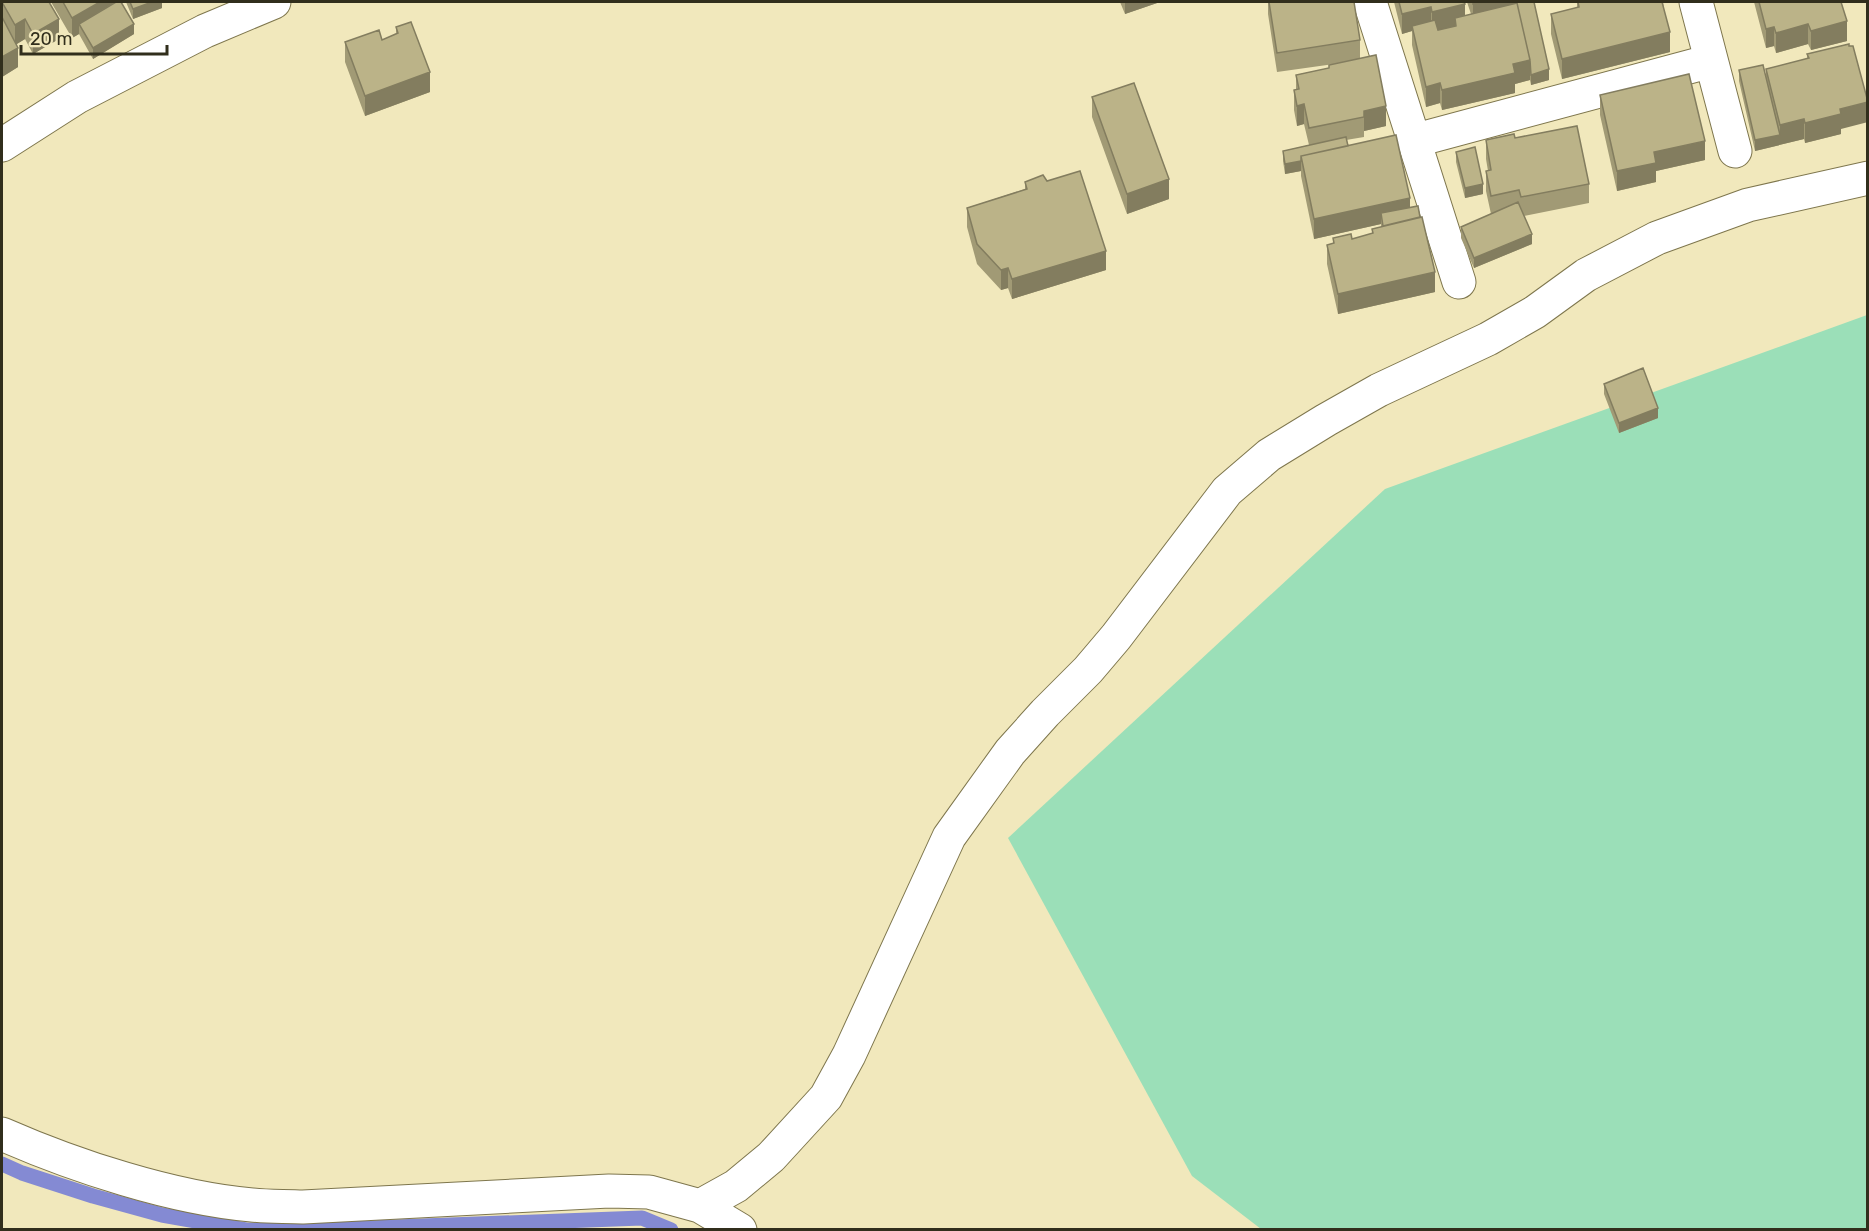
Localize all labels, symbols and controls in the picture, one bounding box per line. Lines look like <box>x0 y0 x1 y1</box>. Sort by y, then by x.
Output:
scale bar <box>21 18 166 56</box>
text: 20 m <box>30 28 72 50</box>

